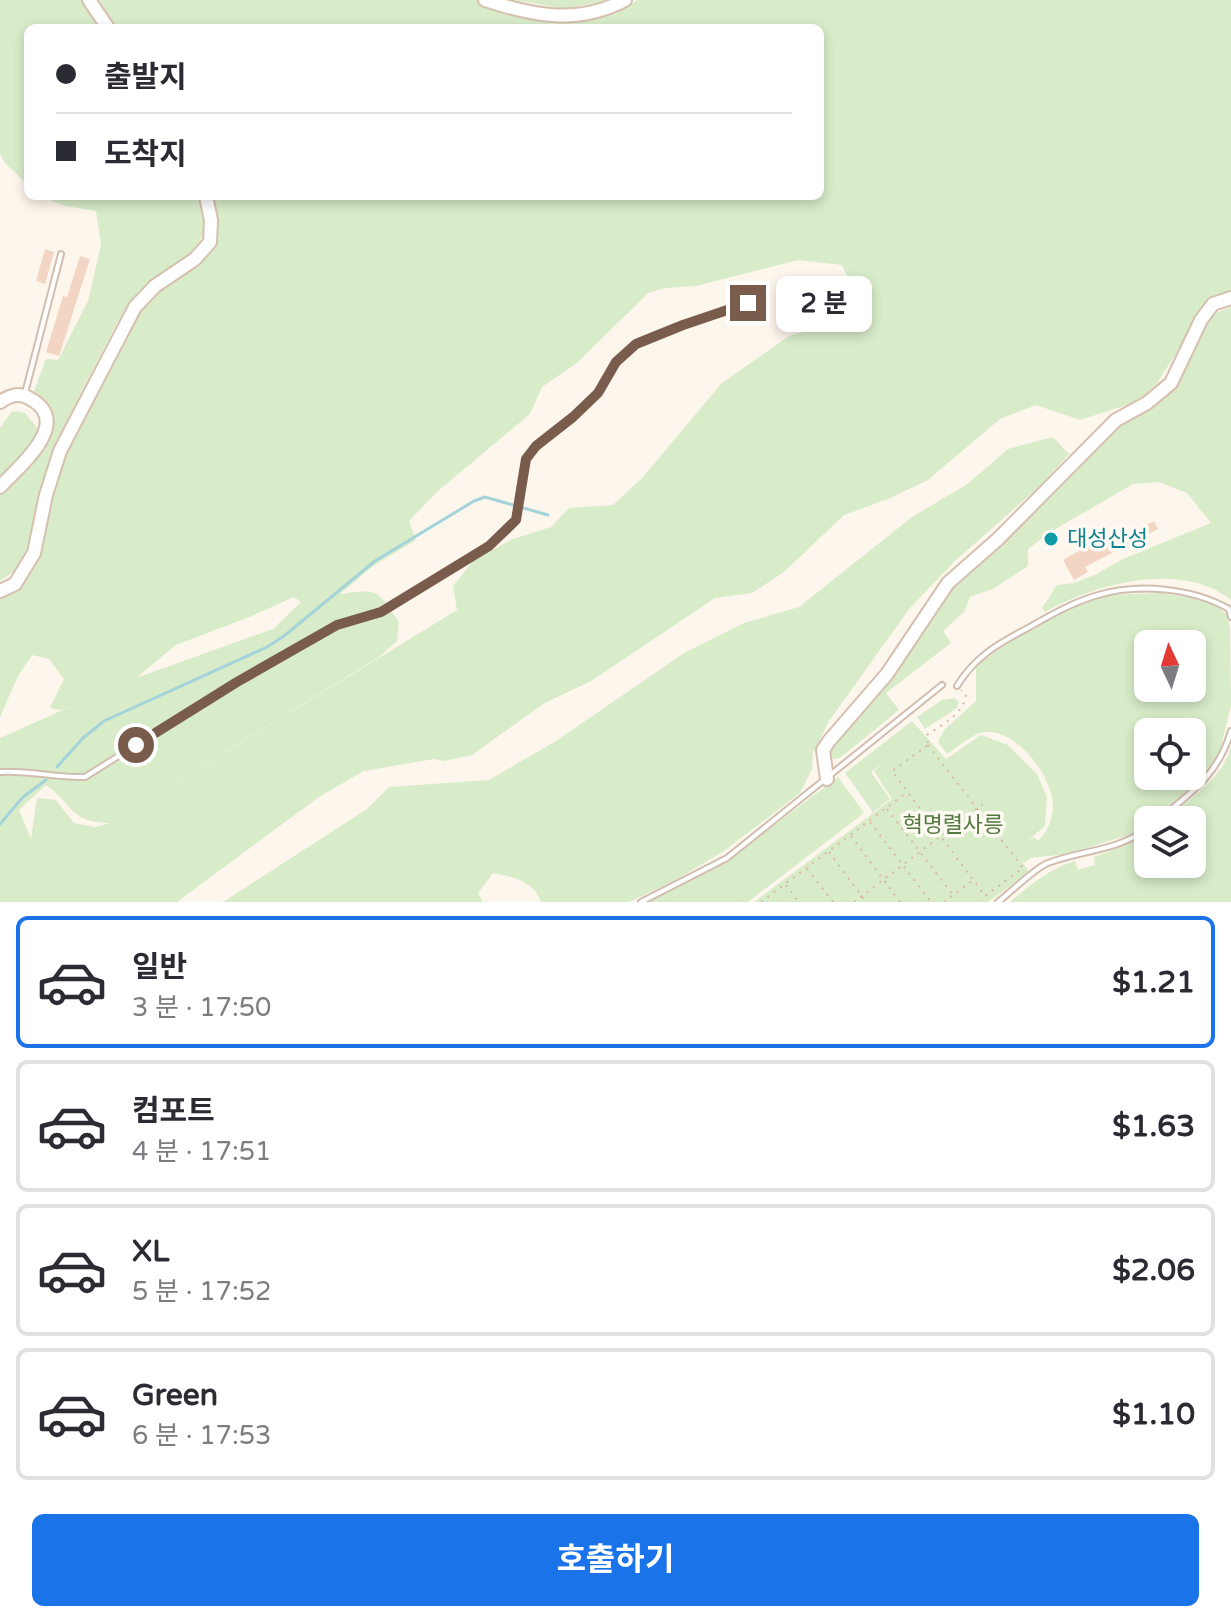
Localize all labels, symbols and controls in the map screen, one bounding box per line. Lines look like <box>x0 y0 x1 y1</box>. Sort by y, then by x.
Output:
text: 출발지 <box>104 59 187 96</box>
text: 도착지 <box>104 136 187 173</box>
callout: 2 분 <box>776 275 872 331</box>
route end <box>730 285 766 321</box>
text: 2 분 <box>800 288 848 319</box>
place label: 대성산성 <box>1067 526 1148 552</box>
marker: 대성산성 <box>1042 530 1060 548</box>
north arrow <box>1134 630 1206 702</box>
map controls <box>1134 630 1206 878</box>
button: locate <box>1134 718 1206 790</box>
route start <box>118 727 154 763</box>
button: layers <box>1134 806 1206 878</box>
park label: 혁명렬사릉 <box>902 812 1004 838</box>
icon: car <box>36 946 108 1018</box>
text: 일반 <box>132 949 187 986</box>
text: $1.21 <box>1112 964 1195 1001</box>
text: 3 분 · 17:50 <box>132 992 271 1023</box>
icon: car <box>36 1090 108 1162</box>
text: 컴포트 <box>132 1093 215 1130</box>
text: $1.63 <box>1112 1108 1195 1145</box>
text: 4 분 · 17:51 <box>132 1136 271 1167</box>
text: XL <box>132 1233 169 1270</box>
icon: car <box>36 1234 108 1306</box>
text: $2.06 <box>1112 1252 1195 1289</box>
text: 5 분 · 17:52 <box>132 1276 271 1307</box>
text: Green <box>132 1377 218 1414</box>
icon: car <box>36 1378 108 1450</box>
text: $1.10 <box>1112 1396 1195 1433</box>
text: 6 분 · 17:53 <box>132 1420 271 1451</box>
button: 호출하기 <box>32 1514 1199 1606</box>

